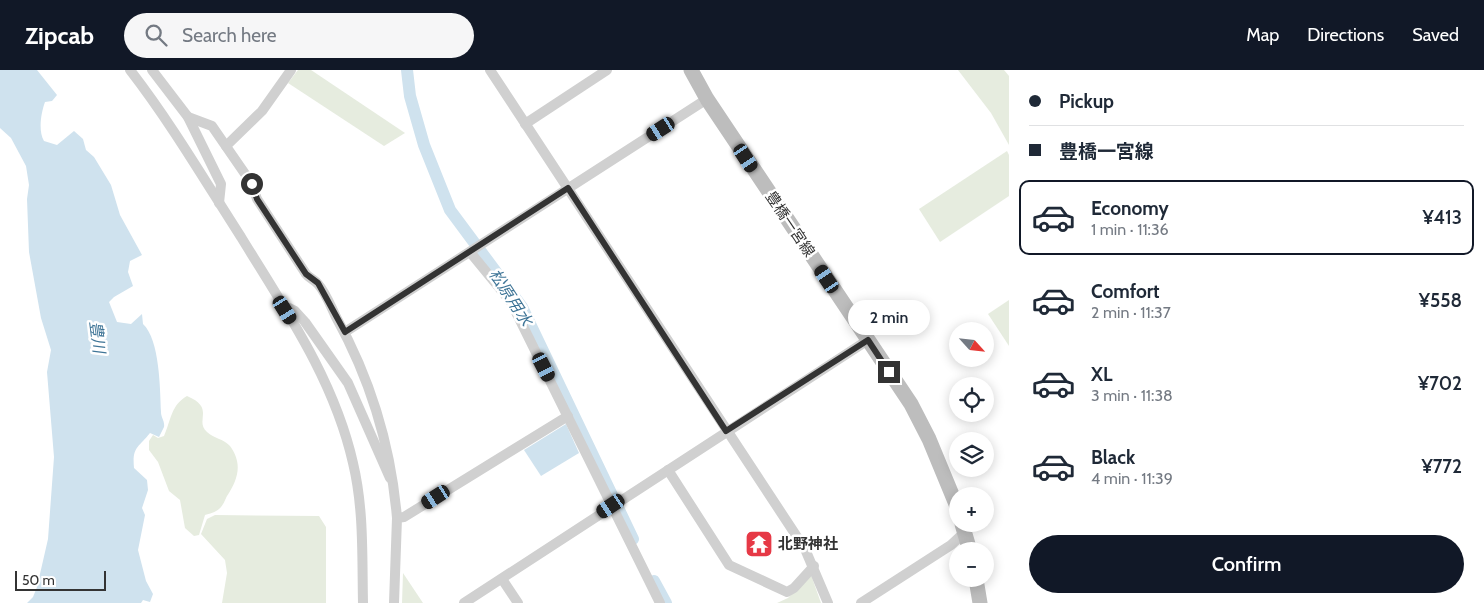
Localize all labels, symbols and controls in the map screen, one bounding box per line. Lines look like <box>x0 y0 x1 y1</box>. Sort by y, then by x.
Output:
search box <box>124 13 474 58</box>
text: Zipcab <box>25 21 94 50</box>
icon: search <box>142 21 170 49</box>
text: Search here <box>182 24 276 47</box>
text: Map <box>1246 24 1279 46</box>
text: Directions <box>1307 24 1384 46</box>
text: Saved <box>1412 24 1459 46</box>
text: Pickup <box>1059 90 1114 113</box>
car <box>644 115 677 143</box>
text: 豊橋一宮線 <box>1059 140 1154 163</box>
car <box>731 141 760 175</box>
route start <box>241 173 263 195</box>
street label: 豊橋一宮線 <box>762 188 818 260</box>
icon: car <box>1031 195 1076 240</box>
text: Economy <box>1091 197 1169 220</box>
text: ¥413 <box>1422 206 1462 229</box>
text: 1 min · 11:36 <box>1091 220 1169 239</box>
car <box>812 262 841 296</box>
water label: 松原用水 <box>485 265 537 331</box>
icon: car <box>1031 278 1076 323</box>
text: Comfort <box>1091 280 1160 303</box>
text: ¥558 <box>1419 289 1462 312</box>
car <box>270 293 299 327</box>
callout: 2 min <box>848 300 930 334</box>
text: 2 min · 11:37 <box>1091 303 1171 322</box>
text: 2 min <box>870 308 908 327</box>
water label: 豊川 <box>86 320 109 356</box>
north arrow <box>949 322 994 368</box>
map controls <box>949 322 994 587</box>
car <box>530 350 557 384</box>
route end <box>878 361 900 383</box>
icon: car <box>1031 361 1076 406</box>
text: XL <box>1091 363 1112 386</box>
text: ¥702 <box>1418 372 1462 395</box>
button: locate <box>949 377 994 422</box>
text: 3 min · 11:38 <box>1091 386 1173 405</box>
button: layers <box>949 432 994 477</box>
icon: car <box>1031 444 1076 489</box>
text: Black <box>1091 446 1135 469</box>
text: ¥772 <box>1421 455 1462 478</box>
text: 4 min · 11:39 <box>1091 469 1173 488</box>
car <box>419 483 452 511</box>
button: + <box>949 487 994 532</box>
car <box>594 491 627 521</box>
temple icon: 北野神社 <box>744 529 774 559</box>
place label: 北野神社 <box>778 535 838 553</box>
button: Confirm <box>1029 535 1464 593</box>
button: − <box>949 542 994 587</box>
scale bar <box>15 568 106 591</box>
text: 50 m <box>22 571 55 589</box>

